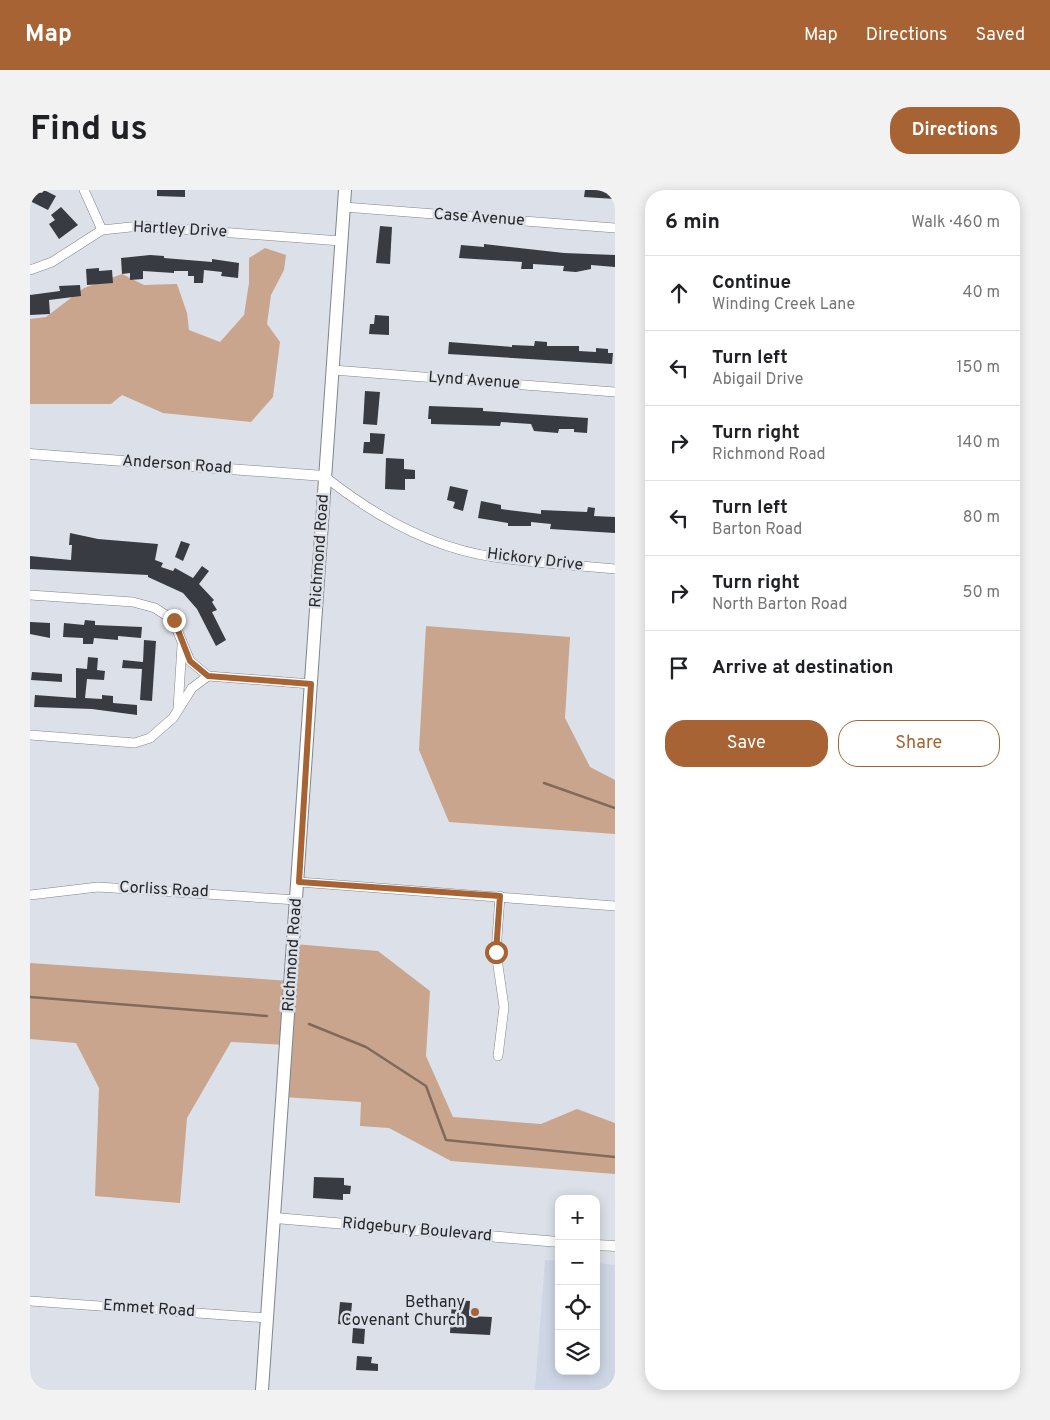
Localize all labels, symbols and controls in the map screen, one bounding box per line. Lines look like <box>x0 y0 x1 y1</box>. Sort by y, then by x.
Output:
text: Map <box>25 20 72 50</box>
text: Map <box>804 24 838 47</box>
text: Directions <box>866 24 948 47</box>
text: Saved <box>976 24 1025 47</box>
button: Directions <box>890 107 1020 154</box>
text: Find us <box>30 108 148 152</box>
street label: Case Avenue <box>433 205 525 231</box>
text: 6 min <box>665 209 720 236</box>
text: Walk · 460 m <box>911 213 1000 233</box>
street label: Hartley Drive <box>132 218 228 242</box>
text: Continue <box>712 271 791 295</box>
icon: ahead <box>665 279 693 307</box>
text: 40 m <box>962 283 1000 303</box>
text: Winding Creek Lane <box>712 295 855 315</box>
text: Turn left <box>712 346 788 370</box>
icon: left <box>665 354 693 382</box>
text: 150 m <box>957 358 1000 378</box>
street label: Lynd Avenue <box>428 368 520 394</box>
text: Abigail Drive <box>712 370 803 390</box>
text: Turn right <box>712 421 800 445</box>
icon: right <box>665 429 693 457</box>
text: 140 m <box>957 433 1000 453</box>
text: Richmond Road <box>712 445 826 465</box>
street label: Anderson Road <box>121 451 233 479</box>
street label: Richmond Road <box>306 494 334 608</box>
text: Turn left <box>712 496 788 520</box>
icon: left <box>665 504 693 532</box>
text: 80 m <box>963 508 1000 528</box>
text: Barton Road <box>712 520 802 540</box>
street label: Hickory Drive <box>486 544 584 576</box>
text: Turn right <box>712 571 800 595</box>
icon: right <box>665 579 693 607</box>
text: 50 m <box>963 583 1000 603</box>
text: North Barton Road <box>712 595 847 615</box>
route end <box>163 609 186 632</box>
icon: arrive <box>665 654 693 682</box>
text: Arrive at destination <box>712 656 893 680</box>
button: Save <box>665 720 828 767</box>
button: Share <box>838 720 1000 767</box>
street label: Corliss Road <box>119 878 209 902</box>
street label: Richmond Road <box>279 898 307 1012</box>
route start <box>485 941 508 964</box>
map controls <box>555 1195 600 1375</box>
button: + <box>555 1195 600 1240</box>
street label: Ridgebury Boulevard <box>341 1213 493 1247</box>
button: − <box>555 1240 600 1285</box>
button: locate <box>555 1285 600 1330</box>
place label: Bethany Covenant Church <box>341 1293 465 1331</box>
street label: Emmet Road <box>102 1296 196 1322</box>
marker: Bethany Covenant Church <box>469 1306 481 1318</box>
button: layers <box>555 1330 600 1375</box>

